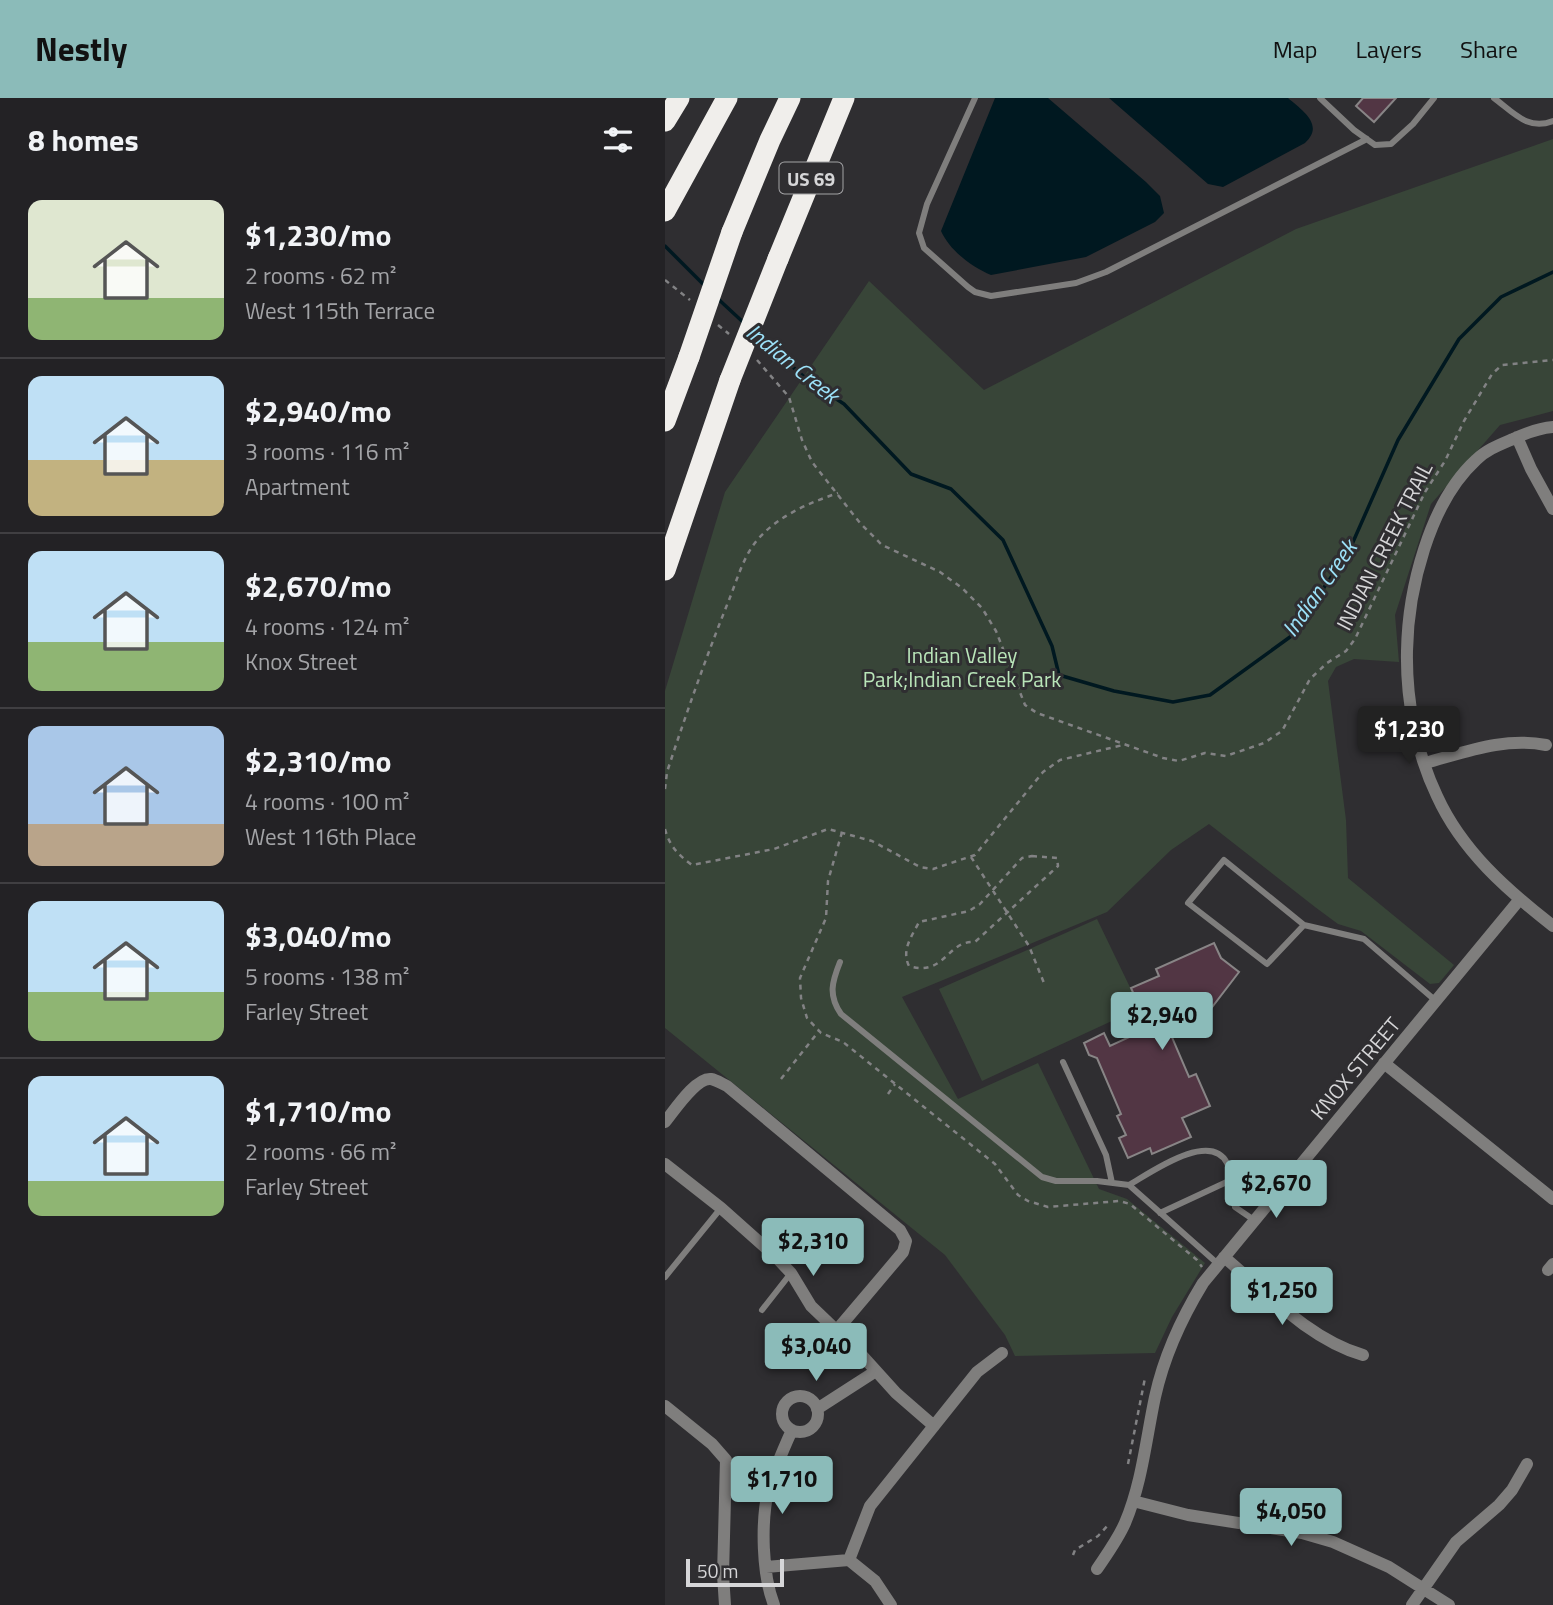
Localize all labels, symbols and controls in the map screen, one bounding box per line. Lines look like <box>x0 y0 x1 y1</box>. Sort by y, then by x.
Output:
text: Nestly <box>35 24 128 74</box>
text: Map <box>1273 31 1318 67</box>
text: Layers <box>1356 31 1422 67</box>
text: Share <box>1460 31 1518 67</box>
text: 8 homes <box>28 117 139 163</box>
icon: filters <box>599 121 637 159</box>
road number: US 69 <box>779 162 843 194</box>
text: $1,230/mo <box>245 212 391 258</box>
icon: home <box>84 228 168 312</box>
text: 2 rooms · 62 m² <box>245 258 396 293</box>
text: West 115th Terrace <box>245 293 435 328</box>
water label: Indian Creek <box>739 314 849 413</box>
text: $2,940/mo <box>245 388 391 434</box>
icon: home <box>84 404 168 488</box>
text: 3 rooms · 116 m² <box>245 434 409 469</box>
street label: INDIAN CREEK TRAIL <box>1328 456 1440 636</box>
text: Apartment <box>245 469 350 504</box>
water label: Indian Creek <box>1273 530 1367 644</box>
text: $2,670/mo <box>245 563 391 609</box>
icon: home <box>84 579 168 663</box>
text: 4 rooms · 124 m² <box>245 609 409 644</box>
park label: Indian Valley Park;Indian Creek Park <box>863 639 1061 695</box>
text: Knox Street <box>245 644 357 679</box>
pin: $1,230 <box>1352 706 1466 766</box>
text: $1,230 <box>1374 711 1444 746</box>
text: $2,310/mo <box>245 738 391 784</box>
icon: home <box>84 754 168 838</box>
text: 4 rooms · 100 m² <box>245 784 409 819</box>
text: West 116th Place <box>245 819 416 854</box>
text: $3,040/mo <box>245 913 391 959</box>
icon: home <box>84 929 168 1013</box>
text: 5 rooms · 138 m² <box>245 959 409 994</box>
pin: $2,940 <box>1105 992 1219 1052</box>
text: Farley Street <box>245 994 368 1029</box>
text: $2,940 <box>1127 997 1197 1032</box>
street label: KNOX STREET <box>1302 1010 1408 1126</box>
text: $1,710/mo <box>245 1088 391 1134</box>
icon: home <box>84 1104 168 1188</box>
text: 2 rooms · 66 m² <box>245 1134 396 1169</box>
pin: $2,670 <box>1219 1160 1333 1220</box>
text: $2,670 <box>1241 1165 1311 1200</box>
text: Farley Street <box>245 1169 368 1204</box>
pin: $2,310 <box>756 1218 870 1278</box>
text: $2,310 <box>778 1223 848 1258</box>
pin: $1,250 <box>1225 1268 1339 1327</box>
text: $1,250 <box>1247 1272 1317 1307</box>
pin: $3,040 <box>759 1324 873 1383</box>
text: $3,040 <box>781 1328 851 1363</box>
pin: $1,710 <box>725 1456 839 1516</box>
text: $1,710 <box>747 1461 817 1496</box>
pin: $4,050 <box>1234 1488 1348 1548</box>
text: $4,050 <box>1256 1493 1326 1528</box>
scale bar <box>686 1556 784 1588</box>
text: 50 m <box>697 1556 738 1585</box>

